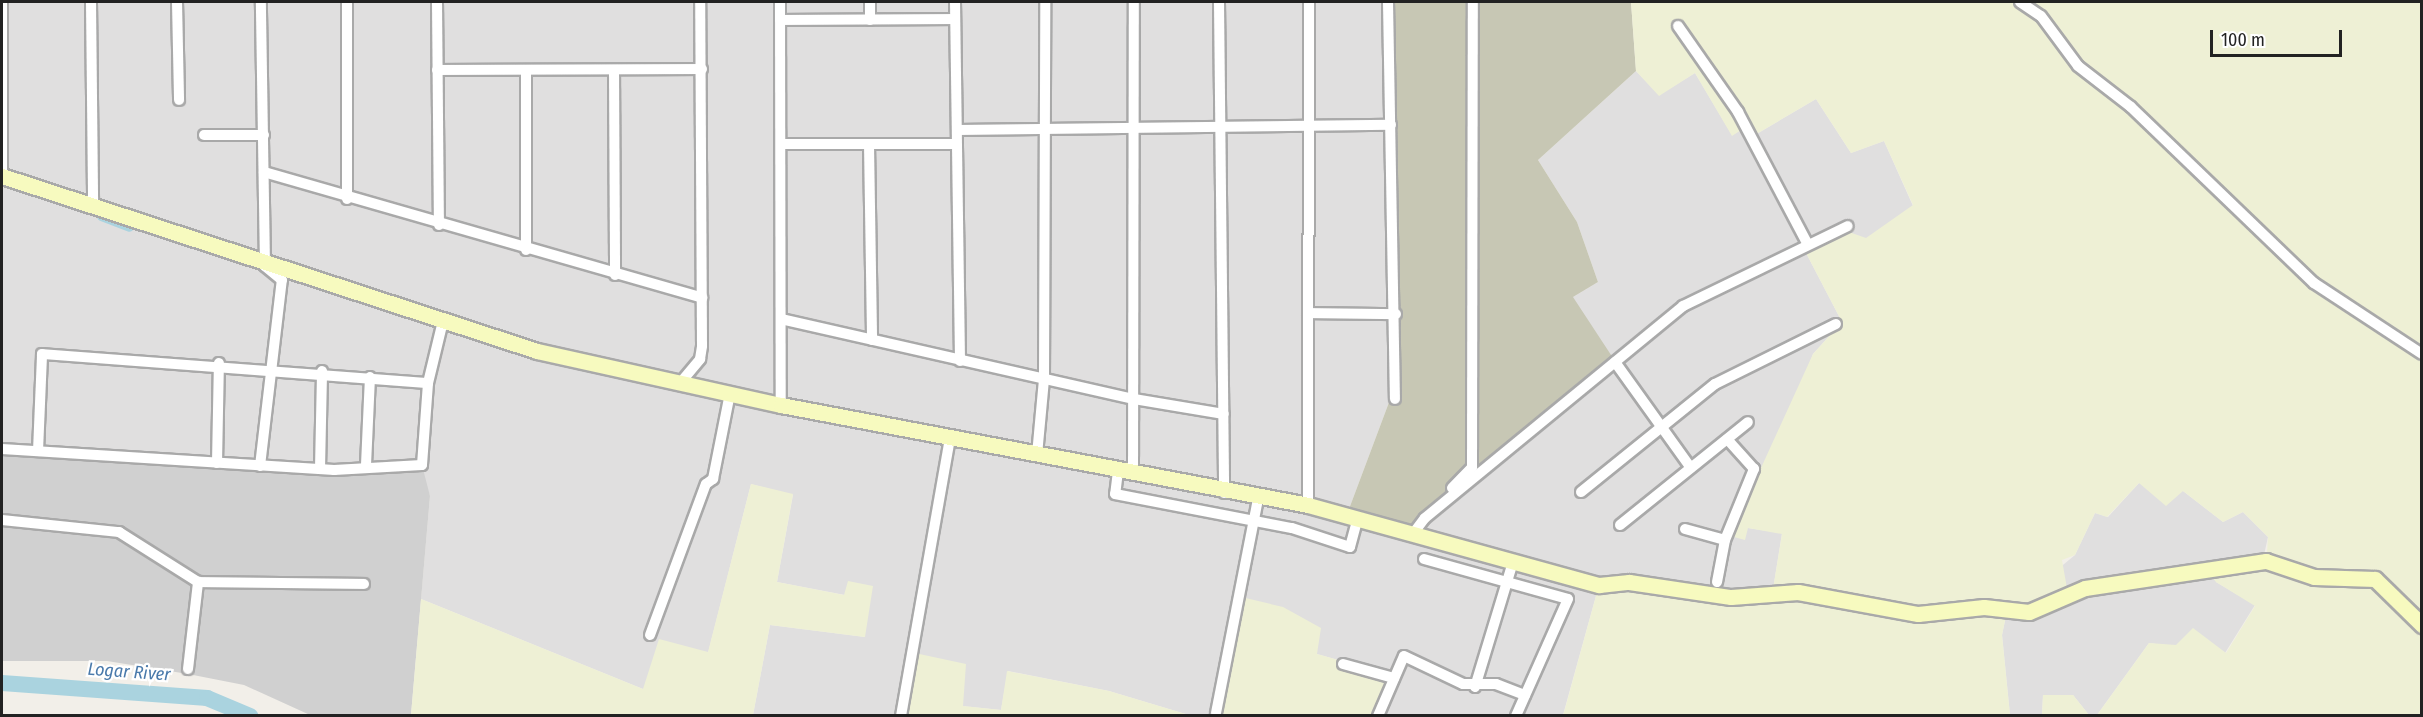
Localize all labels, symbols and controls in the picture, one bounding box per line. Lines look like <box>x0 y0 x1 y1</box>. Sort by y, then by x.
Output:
scale bar <box>2213 18 2345 56</box>
text: 100 m <box>2221 29 2265 51</box>
water label: Logar River <box>87 658 171 686</box>

